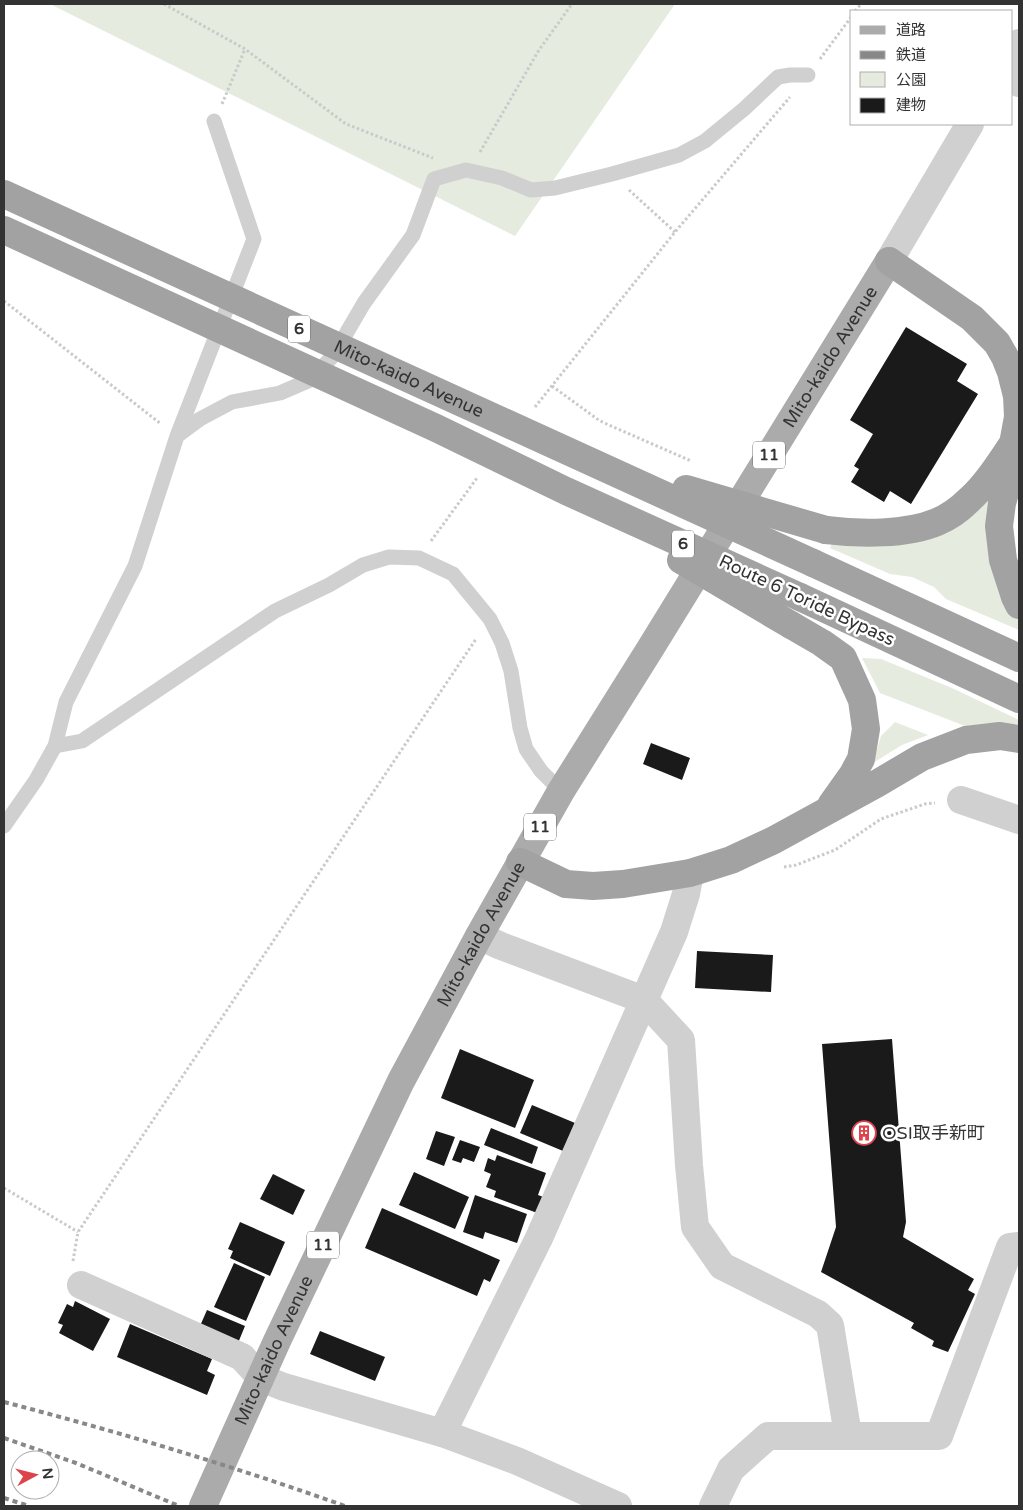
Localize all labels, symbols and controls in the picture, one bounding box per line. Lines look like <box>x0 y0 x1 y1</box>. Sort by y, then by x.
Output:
legend <box>850 10 1013 125</box>
text: 道路 <box>896 21 926 39</box>
text: 鉄道 <box>896 46 926 64</box>
text: 公園 <box>896 71 926 89</box>
text: 建物 <box>896 96 926 114</box>
street label: Mito-kaido Avenue <box>778 282 882 432</box>
road number: 6 <box>288 316 310 342</box>
street label: Mito-kaido Avenue <box>330 335 487 422</box>
road number: 11 <box>753 442 785 468</box>
road number: 6 <box>672 530 694 558</box>
street label: Route 6 Toride Bypass <box>716 550 898 650</box>
road number: 11 <box>524 814 556 840</box>
street label: Mito-kaido Avenue <box>432 858 530 1011</box>
building icon: OSI取手新町 <box>851 1120 877 1146</box>
place label: OSI取手新町 <box>882 1122 985 1144</box>
road number: 11 <box>307 1232 339 1258</box>
street label: Mito-kaido Avenue <box>230 1272 318 1429</box>
north arrow <box>10 1450 60 1500</box>
text: N <box>38 1467 57 1480</box>

